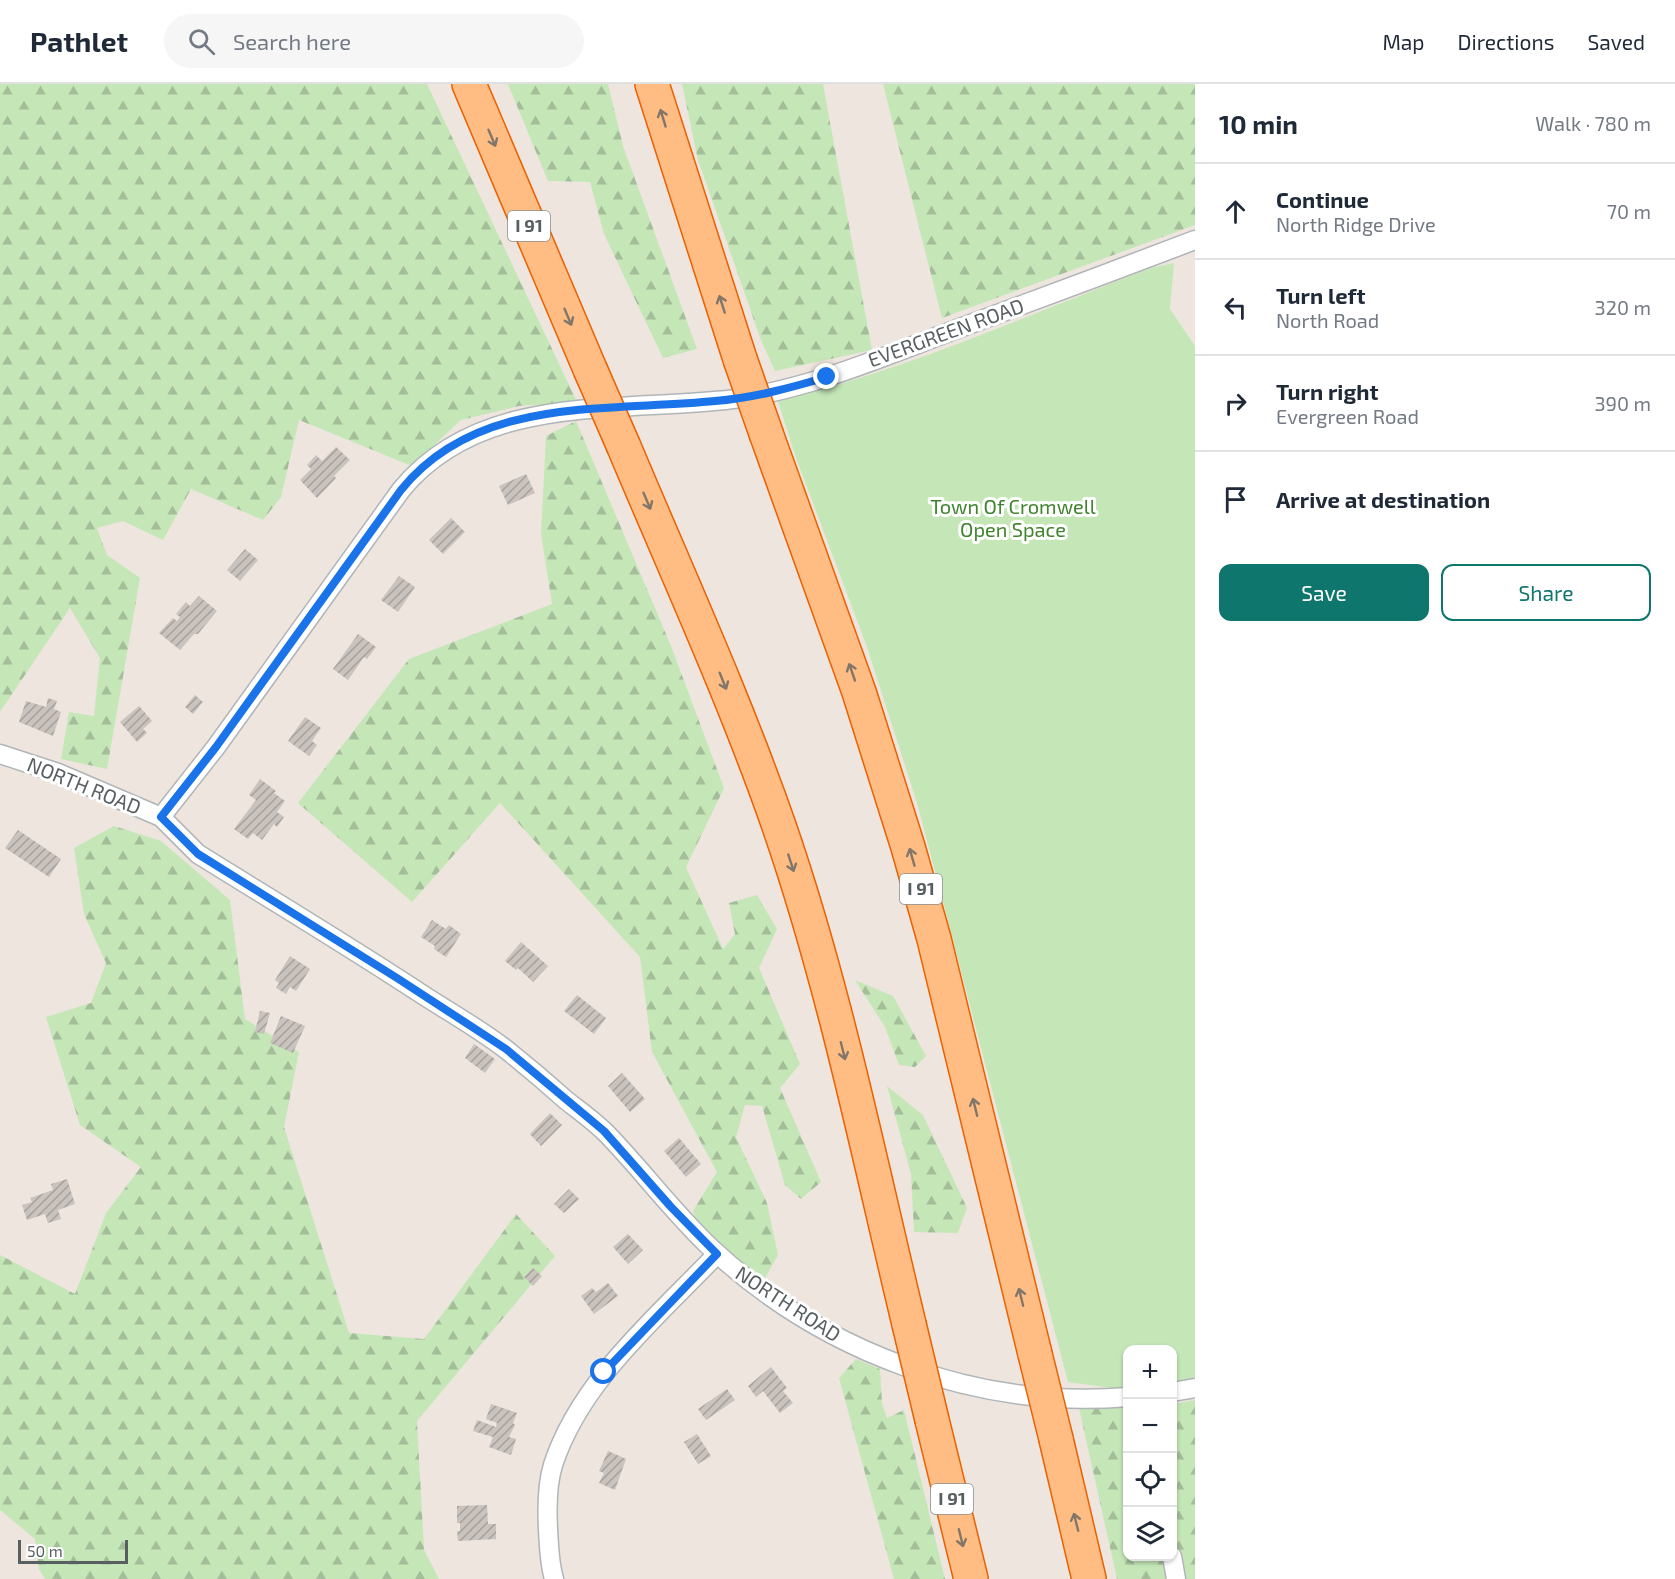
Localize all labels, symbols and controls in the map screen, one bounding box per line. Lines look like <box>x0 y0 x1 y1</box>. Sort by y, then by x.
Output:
search box <box>164 14 584 68</box>
text: Pathlet <box>30 24 128 58</box>
icon: search <box>185 25 218 58</box>
text: Search here <box>233 28 351 54</box>
text: Map <box>1382 29 1425 54</box>
text: Directions <box>1458 29 1554 54</box>
text: Saved <box>1587 29 1645 54</box>
text: 10 min <box>1219 108 1298 139</box>
one-way arrow <box>656 109 667 128</box>
text: Walk · 780 m <box>1535 111 1651 135</box>
one-way arrow <box>486 128 498 146</box>
text: Continue <box>1276 186 1369 212</box>
icon: ahead <box>1219 195 1252 228</box>
text: 70 m <box>1607 199 1651 223</box>
road number: I 91 <box>508 211 550 241</box>
text: North Ridge Drive <box>1276 212 1436 236</box>
text: Turn left <box>1276 282 1365 308</box>
icon: left <box>1219 291 1252 324</box>
street label: EVERGREEN ROAD <box>864 293 1027 371</box>
one-way arrow <box>716 295 727 314</box>
text: 320 m <box>1595 295 1651 319</box>
one-way arrow <box>563 307 574 326</box>
text: North Road <box>1276 308 1379 332</box>
route end <box>813 363 839 389</box>
text: Turn right <box>1276 378 1378 404</box>
icon: right <box>1219 387 1252 420</box>
text: 390 m <box>1594 391 1651 415</box>
text: Evergreen Road <box>1276 404 1419 428</box>
icon: arrive <box>1219 483 1252 516</box>
text: Arrive at destination <box>1276 486 1490 512</box>
one-way arrow <box>642 492 653 510</box>
park label: Town Of Cromwell Open Space <box>930 494 1096 541</box>
button: Save <box>1219 564 1429 621</box>
button: Share <box>1441 564 1651 621</box>
one-way arrow <box>846 663 857 682</box>
one-way arrow <box>718 671 729 689</box>
street label: NORTH ROAD <box>24 751 145 819</box>
one-way arrow <box>905 848 917 867</box>
one-way arrow <box>786 853 797 872</box>
road number: I 91 <box>900 874 942 904</box>
one-way arrow <box>838 1041 850 1060</box>
one-way arrow <box>969 1098 981 1117</box>
street label: NORTH ROAD <box>732 1260 846 1346</box>
one-way arrow <box>1015 1288 1027 1307</box>
map controls <box>1123 1345 1177 1561</box>
button: + <box>1123 1345 1177 1399</box>
route start <box>590 1358 616 1384</box>
button: − <box>1123 1399 1177 1453</box>
button: locate <box>1123 1453 1177 1507</box>
road number: I 91 <box>931 1484 973 1514</box>
button: layers <box>1123 1507 1177 1561</box>
one-way arrow <box>1069 1513 1081 1532</box>
one-way arrow <box>956 1528 967 1547</box>
scale bar <box>18 1537 128 1564</box>
text: 50 m <box>27 1541 63 1560</box>

